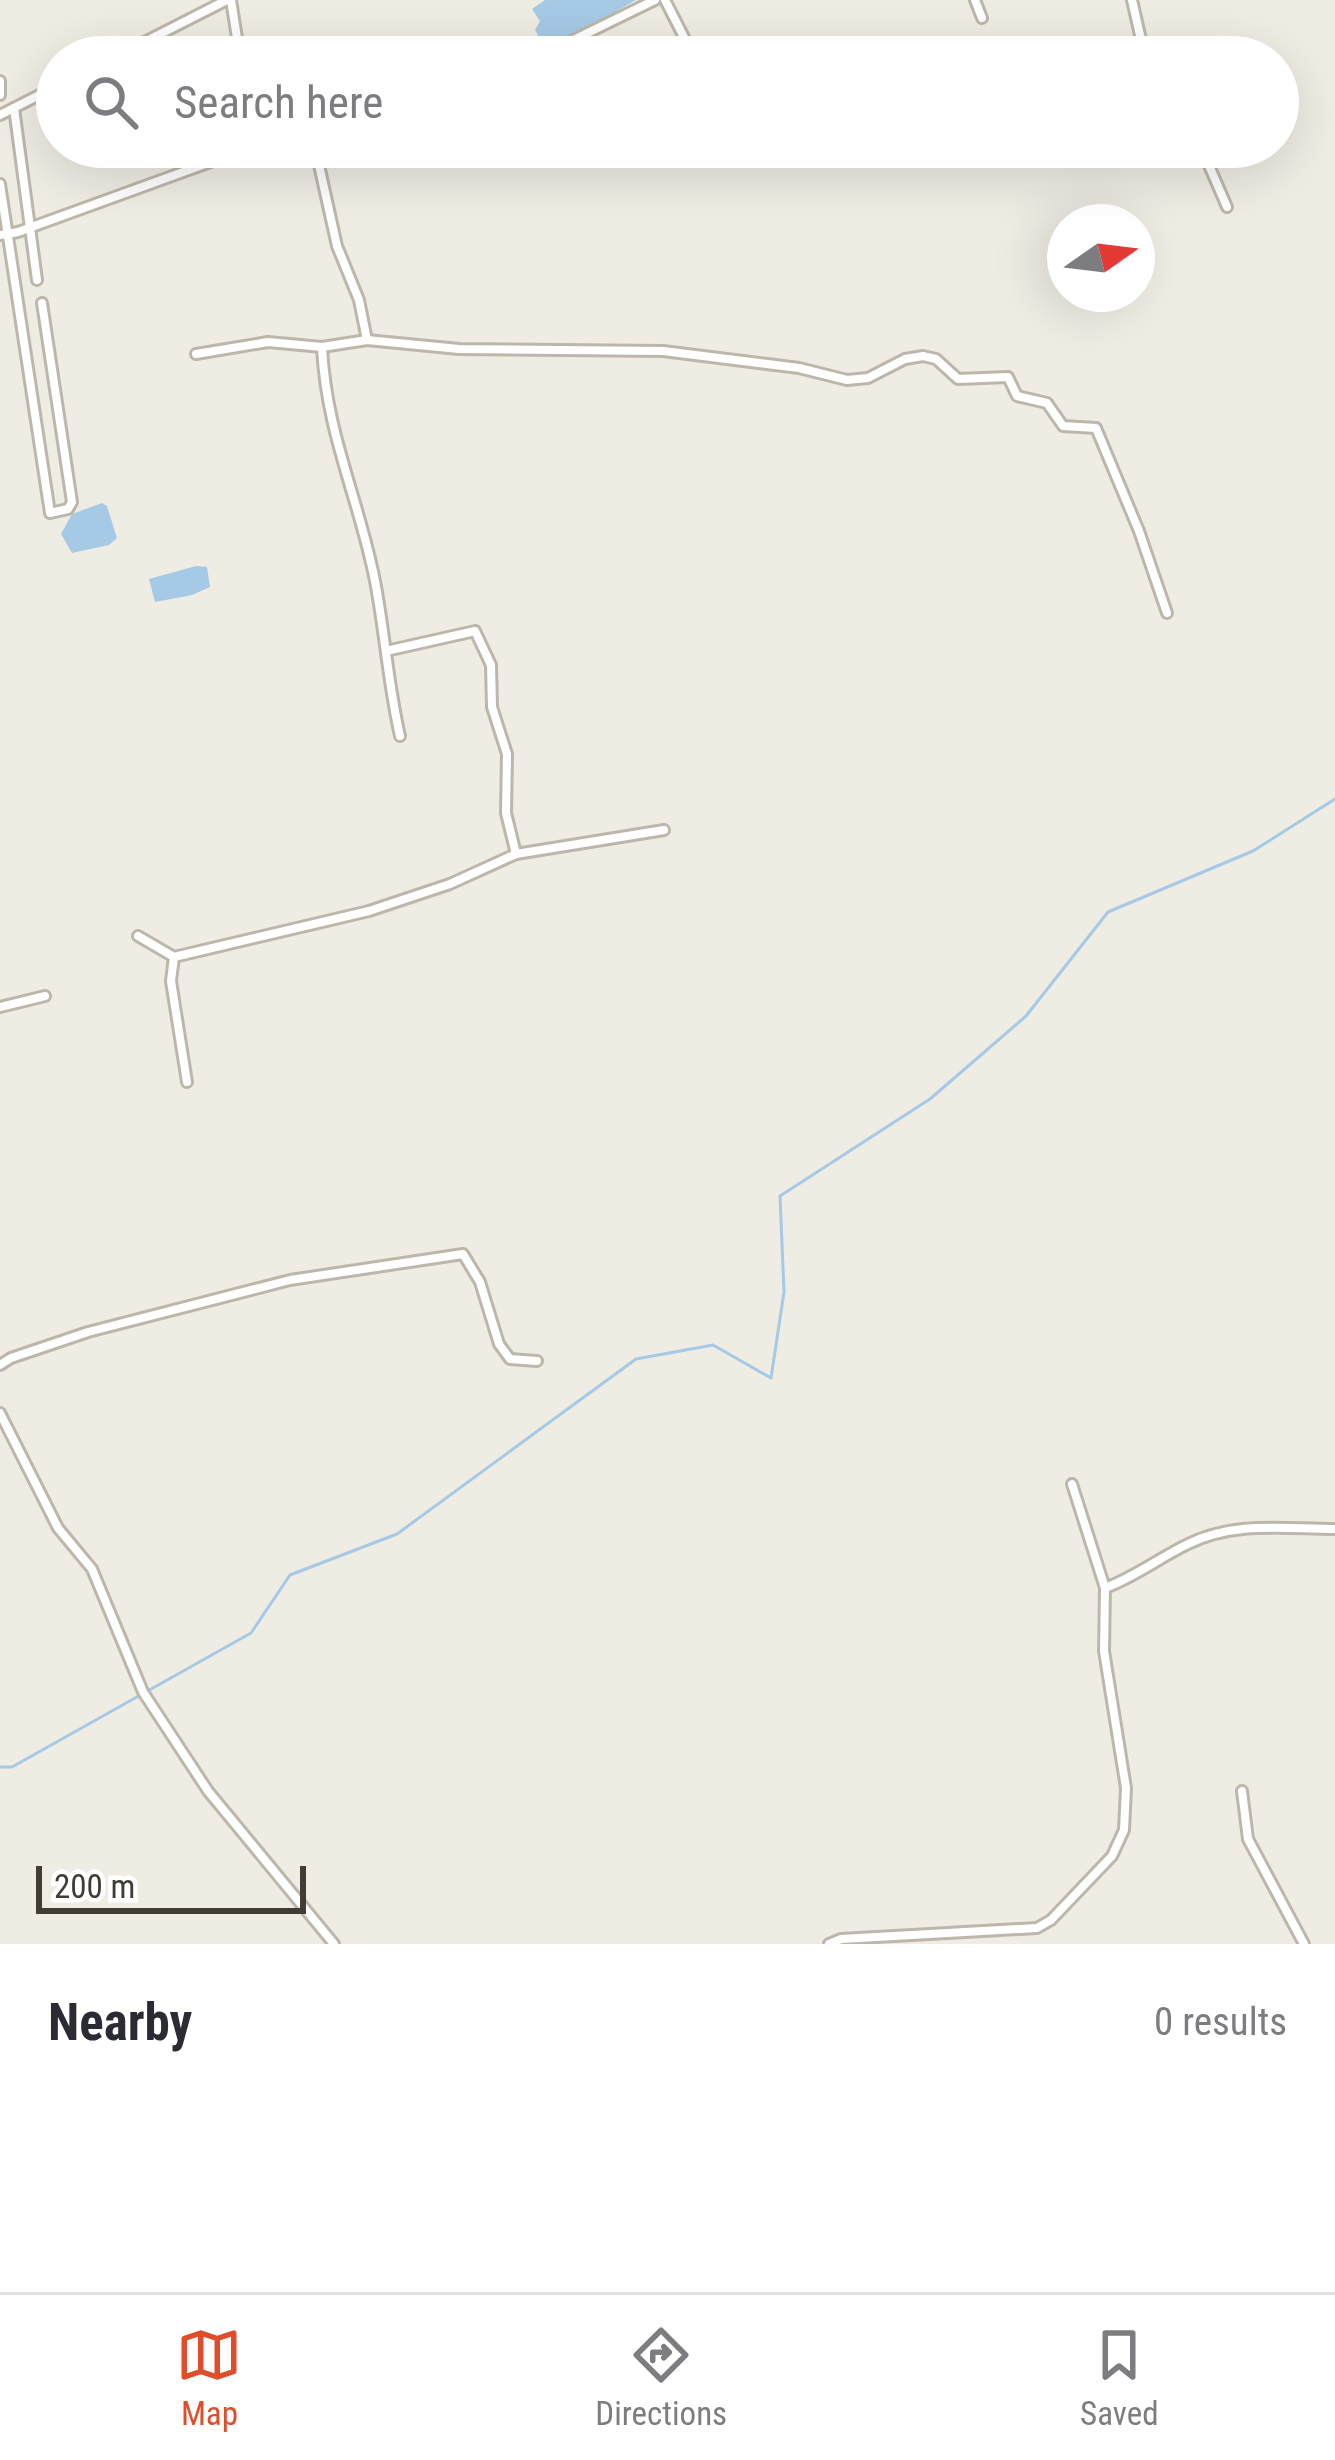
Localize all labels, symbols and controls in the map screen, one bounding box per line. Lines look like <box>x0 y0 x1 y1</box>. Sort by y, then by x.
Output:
search box <box>36 36 1299 168</box>
icon: search <box>78 69 144 135</box>
text: Search here <box>174 76 383 129</box>
north arrow <box>1047 204 1155 312</box>
scale bar <box>36 1860 306 1913</box>
text: 200 m <box>54 1867 135 1906</box>
text: Nearby <box>48 1993 192 2052</box>
text: 0 results <box>1154 1999 1287 2045</box>
tab: Map <box>176 2322 242 2433</box>
tab: Directions <box>595 2322 727 2433</box>
tab: Saved <box>1080 2322 1159 2433</box>

